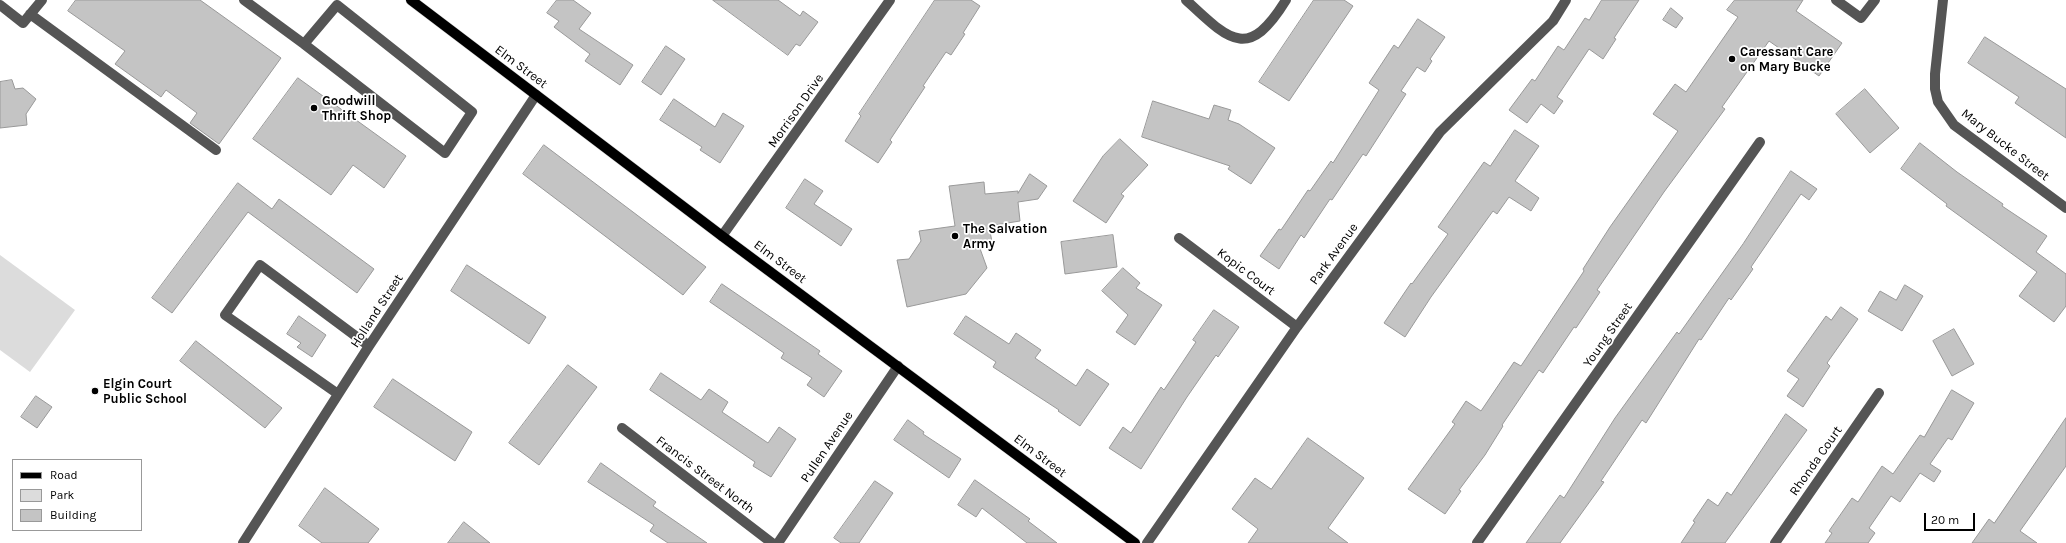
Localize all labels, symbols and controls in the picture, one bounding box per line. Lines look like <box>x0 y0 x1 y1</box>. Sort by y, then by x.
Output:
street label: Elm Street <box>492 42 550 92</box>
place label: Caressant Care on Mary Bucke <box>1740 44 1834 75</box>
marker: Caressant Care on Mary Bucke <box>1727 54 1737 64</box>
street label: Morrison Drive <box>765 71 827 151</box>
place label: Goodwill Thrift Shop <box>322 93 391 124</box>
marker: Goodwill Thrift Shop <box>309 103 319 113</box>
street label: Mary Bucke Street <box>1958 106 2052 184</box>
street label: Park Avenue <box>1306 220 1362 288</box>
place label: The Salvation Army <box>963 221 1047 252</box>
marker: The Salvation Army <box>950 231 960 241</box>
street label: Elm Street <box>751 237 809 287</box>
street label: Kopic Court <box>1214 245 1278 299</box>
street label: Holland Street <box>347 271 407 351</box>
street label: Young Street <box>1580 300 1636 370</box>
place label: Elgin Court Public School <box>103 376 187 407</box>
marker: Elgin Court Public School <box>90 386 100 396</box>
street label: Pullen Avenue <box>797 408 857 486</box>
street label: Rhonda Court <box>1786 423 1846 499</box>
street label: Elm Street <box>1011 431 1069 481</box>
street label: Francis Street North <box>653 433 757 517</box>
legend <box>12 459 142 531</box>
text: Road <box>50 468 78 482</box>
text: Park <box>50 488 74 502</box>
scale bar <box>1926 505 1977 531</box>
text: Building <box>50 508 96 522</box>
text: 20 m <box>1931 513 1959 527</box>

